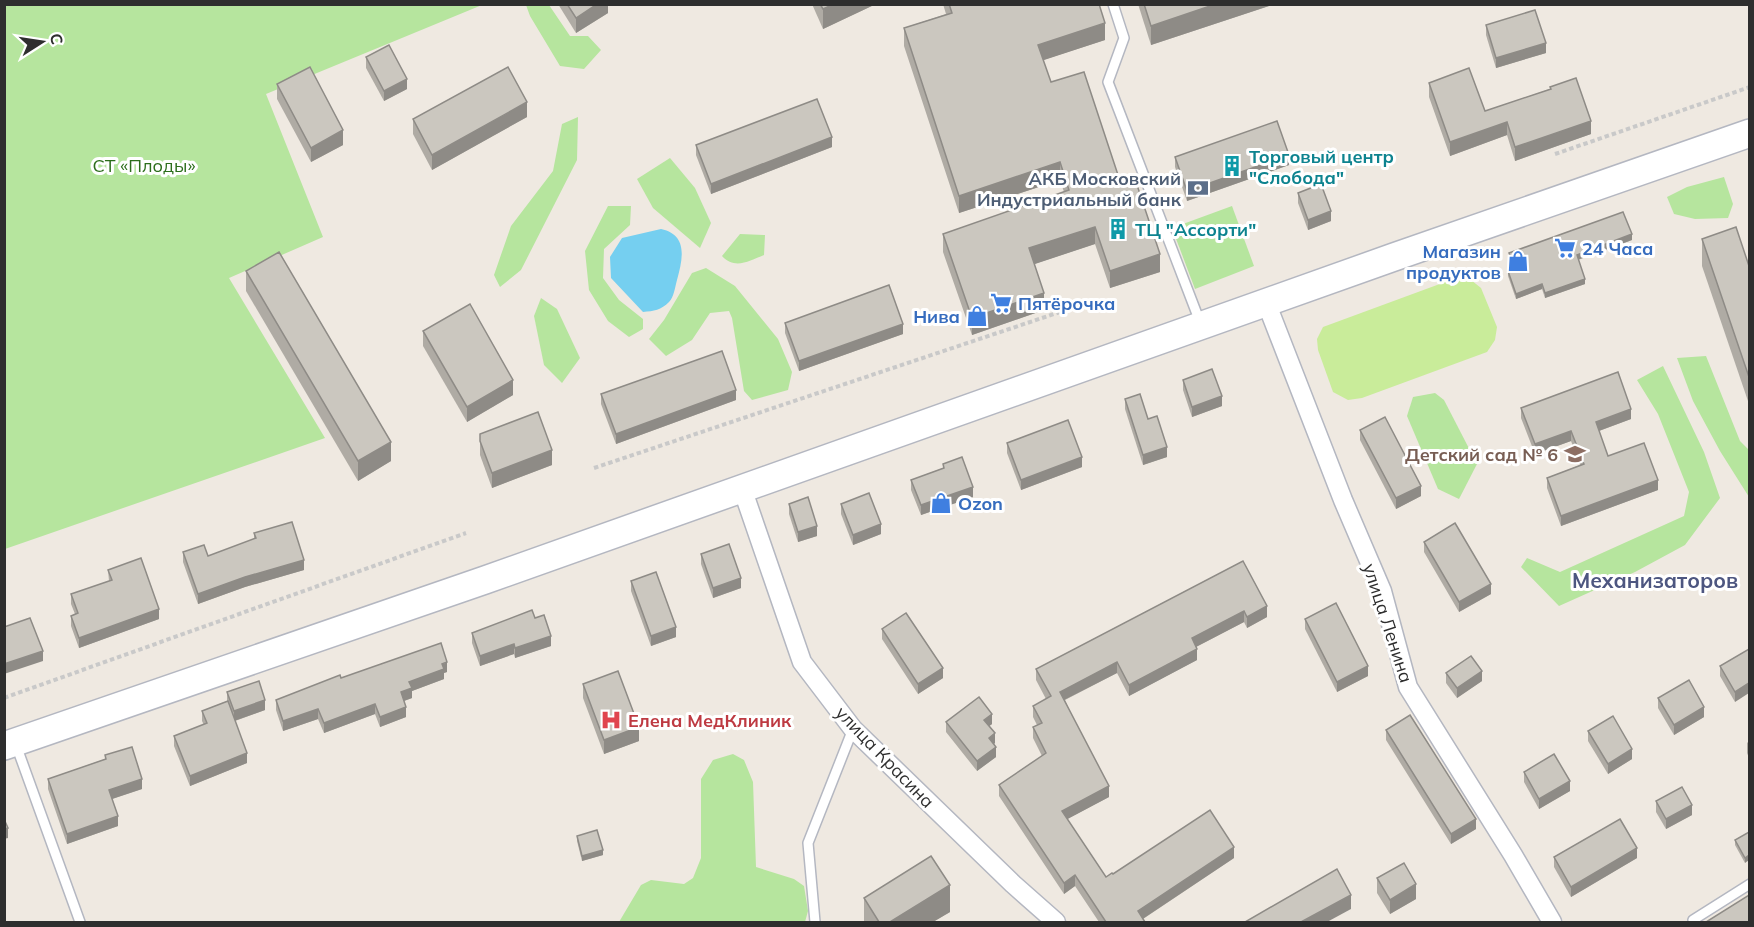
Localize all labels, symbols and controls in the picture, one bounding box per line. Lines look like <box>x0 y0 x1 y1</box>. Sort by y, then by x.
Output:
north arrow <box>12 12 72 72</box>
text: С <box>46 31 68 46</box>
place label: Торговый центр "Слобода" <box>1249 145 1394 189</box>
park label: СТ «Плоды» <box>93 154 195 177</box>
building icon: Торговый центр "Слобода" <box>1220 154 1244 178</box>
place label: АКБ Московский Индустриальный банк <box>977 167 1182 211</box>
bank icon: АКБ Московский Индустриальный банк <box>1186 176 1210 200</box>
building icon: ТЦ "Ассорти" <box>1106 217 1130 241</box>
place label: ТЦ "Ассорти" <box>1135 218 1256 241</box>
supermarket icon: 24 Часа <box>1553 236 1577 260</box>
place label: 24 Часа <box>1582 237 1654 260</box>
place label: Магазин продуктов <box>1406 240 1501 284</box>
shop icon: Магазин продуктов <box>1506 249 1530 273</box>
supermarket icon: Пятёрочка <box>989 291 1013 315</box>
place label: Пятёрочка <box>1018 292 1115 315</box>
shop icon: Нива <box>965 304 989 328</box>
place label: Нива <box>913 305 960 328</box>
school or university icon: Детский сад № 6 <box>1563 442 1587 466</box>
place label: Детский сад № 6 <box>1405 443 1558 466</box>
shop icon: Ozon <box>929 491 953 515</box>
place label: Ozon <box>958 492 1003 515</box>
street label: улица Ленина <box>1358 560 1418 686</box>
district label: Механизаторов <box>1572 567 1738 593</box>
street label: улица Красина <box>831 701 939 813</box>
hospital icon: Елена МедКлиник <box>599 708 623 732</box>
place label: Елена МедКлиник <box>628 709 792 732</box>

